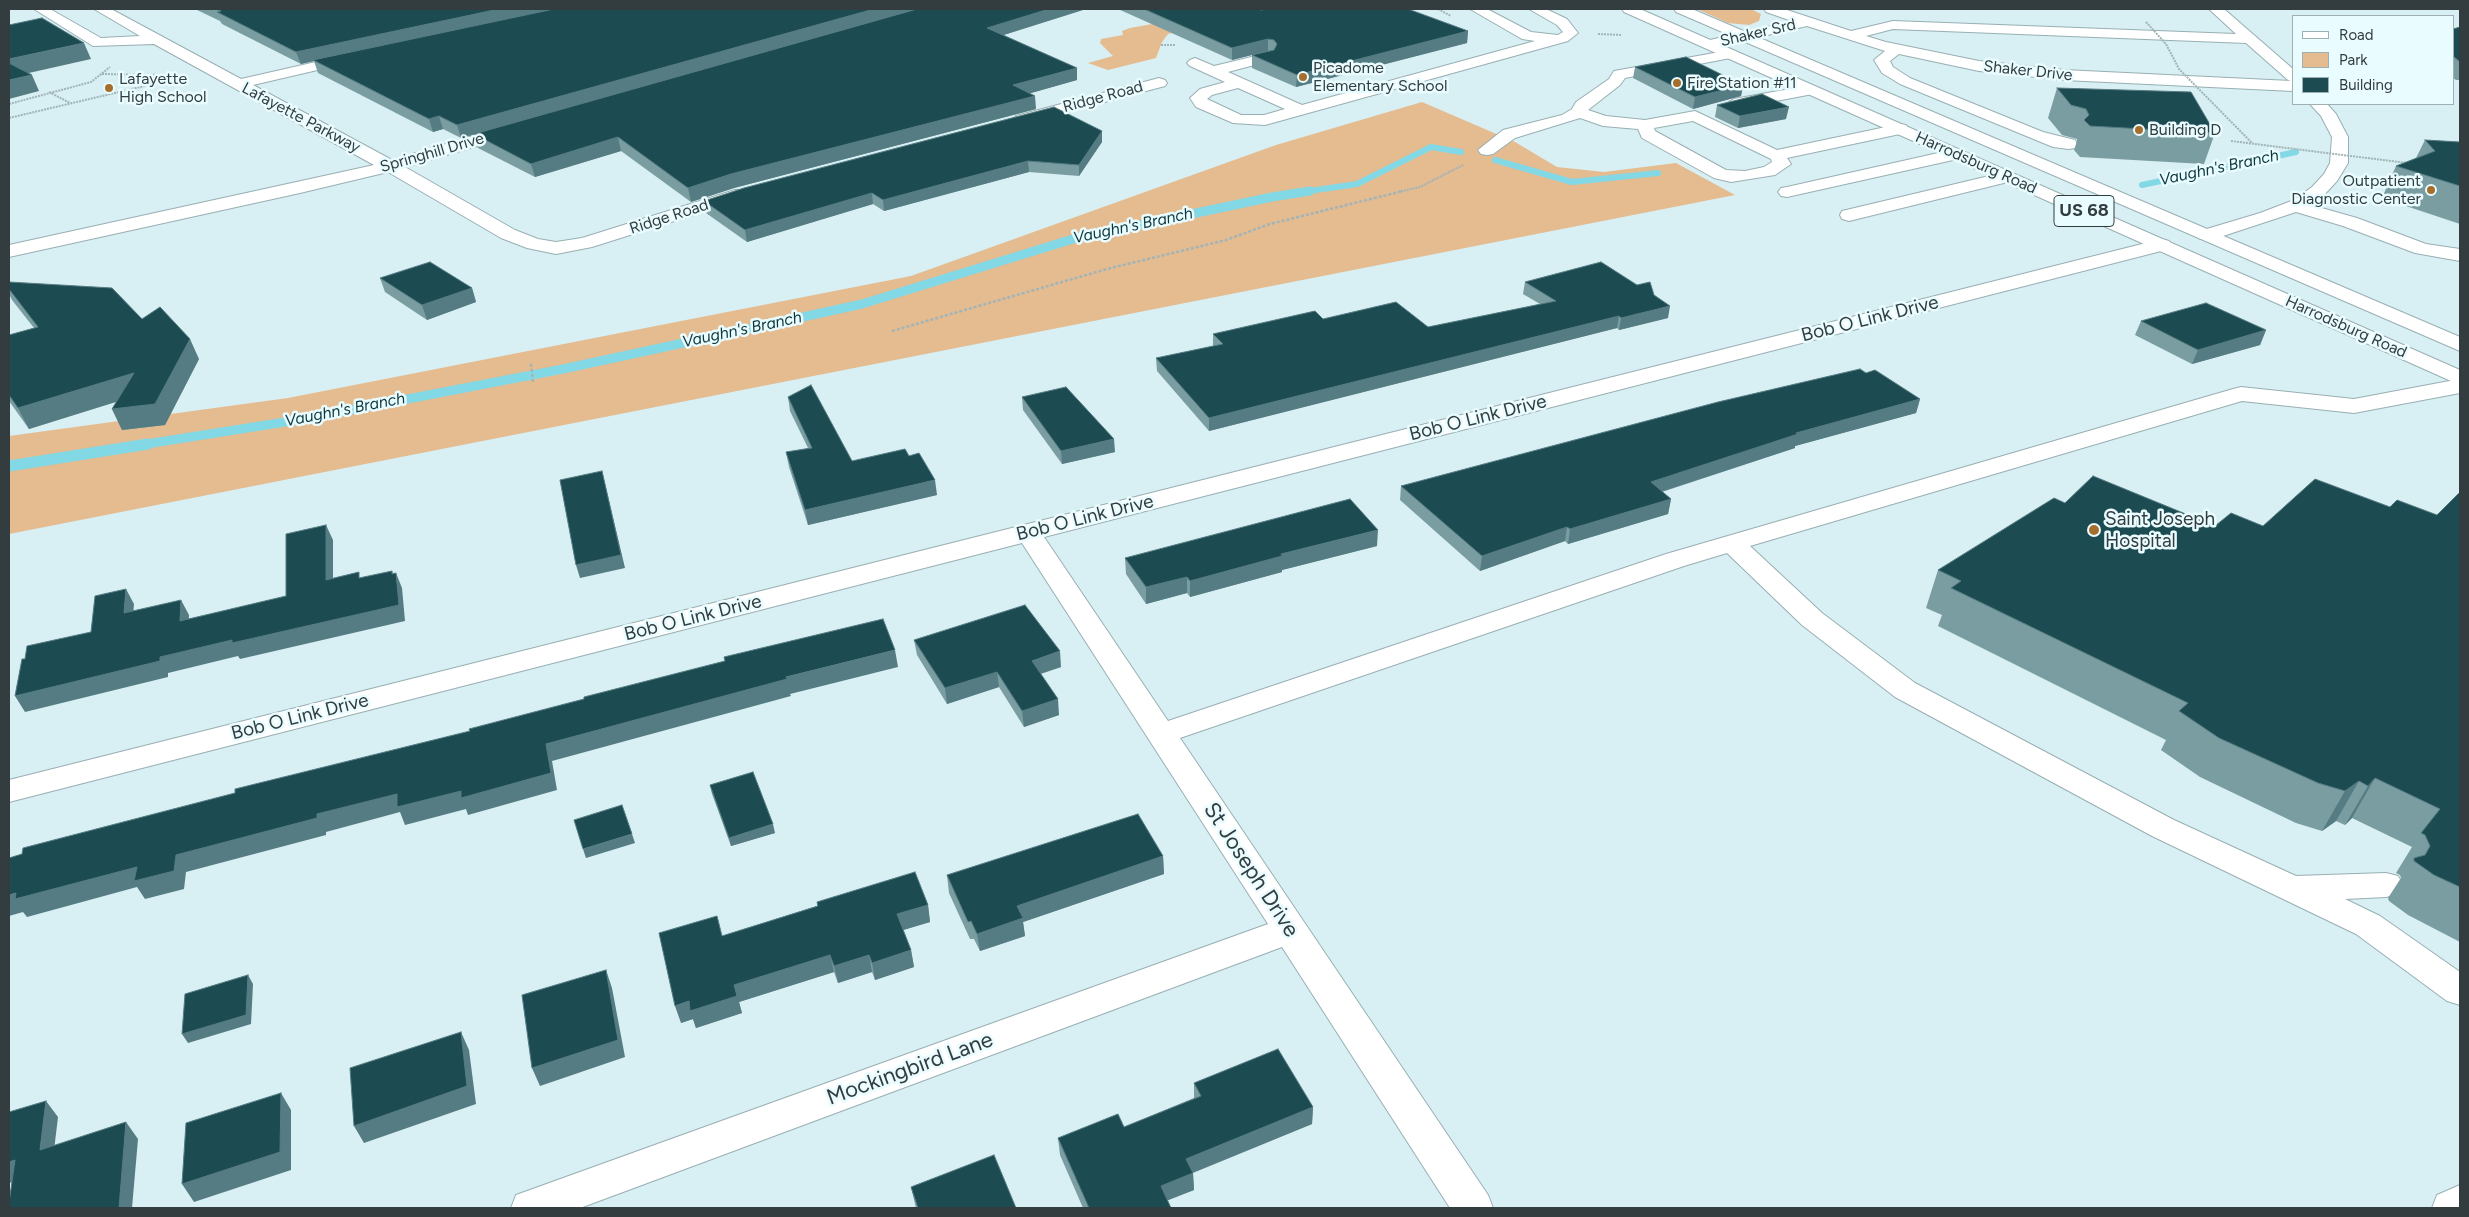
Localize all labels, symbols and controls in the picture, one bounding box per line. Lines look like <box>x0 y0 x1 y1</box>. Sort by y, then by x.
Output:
street label: Shaker Srd <box>1718 15 1798 51</box>
legend <box>2292 15 2454 105</box>
text: Road <box>2339 26 2374 44</box>
text: Park <box>2339 51 2368 69</box>
street label: Shaker Drive <box>1982 57 2074 85</box>
place label: Picadome Elementary School <box>1313 58 1447 96</box>
place label: Lafayette High School <box>119 69 206 107</box>
marker: Picadome Elementary School <box>1297 71 1309 83</box>
place label: Fire Station #11 <box>1687 73 1797 93</box>
text: Building <box>2339 76 2393 94</box>
street label: Ridge Road <box>1061 77 1145 117</box>
marker: Fire Station #11 <box>1671 77 1683 89</box>
street label: Lafayette Parkway <box>239 79 363 157</box>
marker: Lafayette High School <box>103 82 115 94</box>
place label: Building D <box>2149 120 2221 140</box>
marker: Building D <box>2133 124 2145 136</box>
street label: Harrodsburg Road <box>1912 128 2040 198</box>
street label: Springhill Drive <box>378 129 486 177</box>
water label: Vaughn's Branch <box>2157 146 2281 190</box>
place label: Outpatient Diagnostic Center <box>2291 171 2421 209</box>
marker: Outpatient Diagnostic Center <box>2425 184 2437 196</box>
street label: Ridge Road <box>627 195 711 239</box>
road number: US 68 <box>2054 196 2114 227</box>
water label: Vaughn's Branch <box>1071 204 1195 248</box>
street label: Bob O Link Drive <box>1799 291 1941 347</box>
street label: Harrodsburg Road <box>2282 292 2410 362</box>
water label: Vaughn's Branch <box>680 308 804 352</box>
water label: Vaughn's Branch <box>283 389 407 431</box>
street label: Bob O Link Drive <box>1407 390 1549 446</box>
street label: Bob O Link Drive <box>1014 490 1156 546</box>
place label: Saint Joseph Hospital <box>2105 508 2215 552</box>
marker: Saint Joseph Hospital <box>2087 523 2101 537</box>
street label: Bob O Link Drive <box>622 590 764 646</box>
street label: Bob O Link Drive <box>229 689 371 745</box>
street label: St Joseph Drive <box>1198 798 1304 942</box>
street label: Mockingbird Lane <box>823 1027 997 1111</box>

